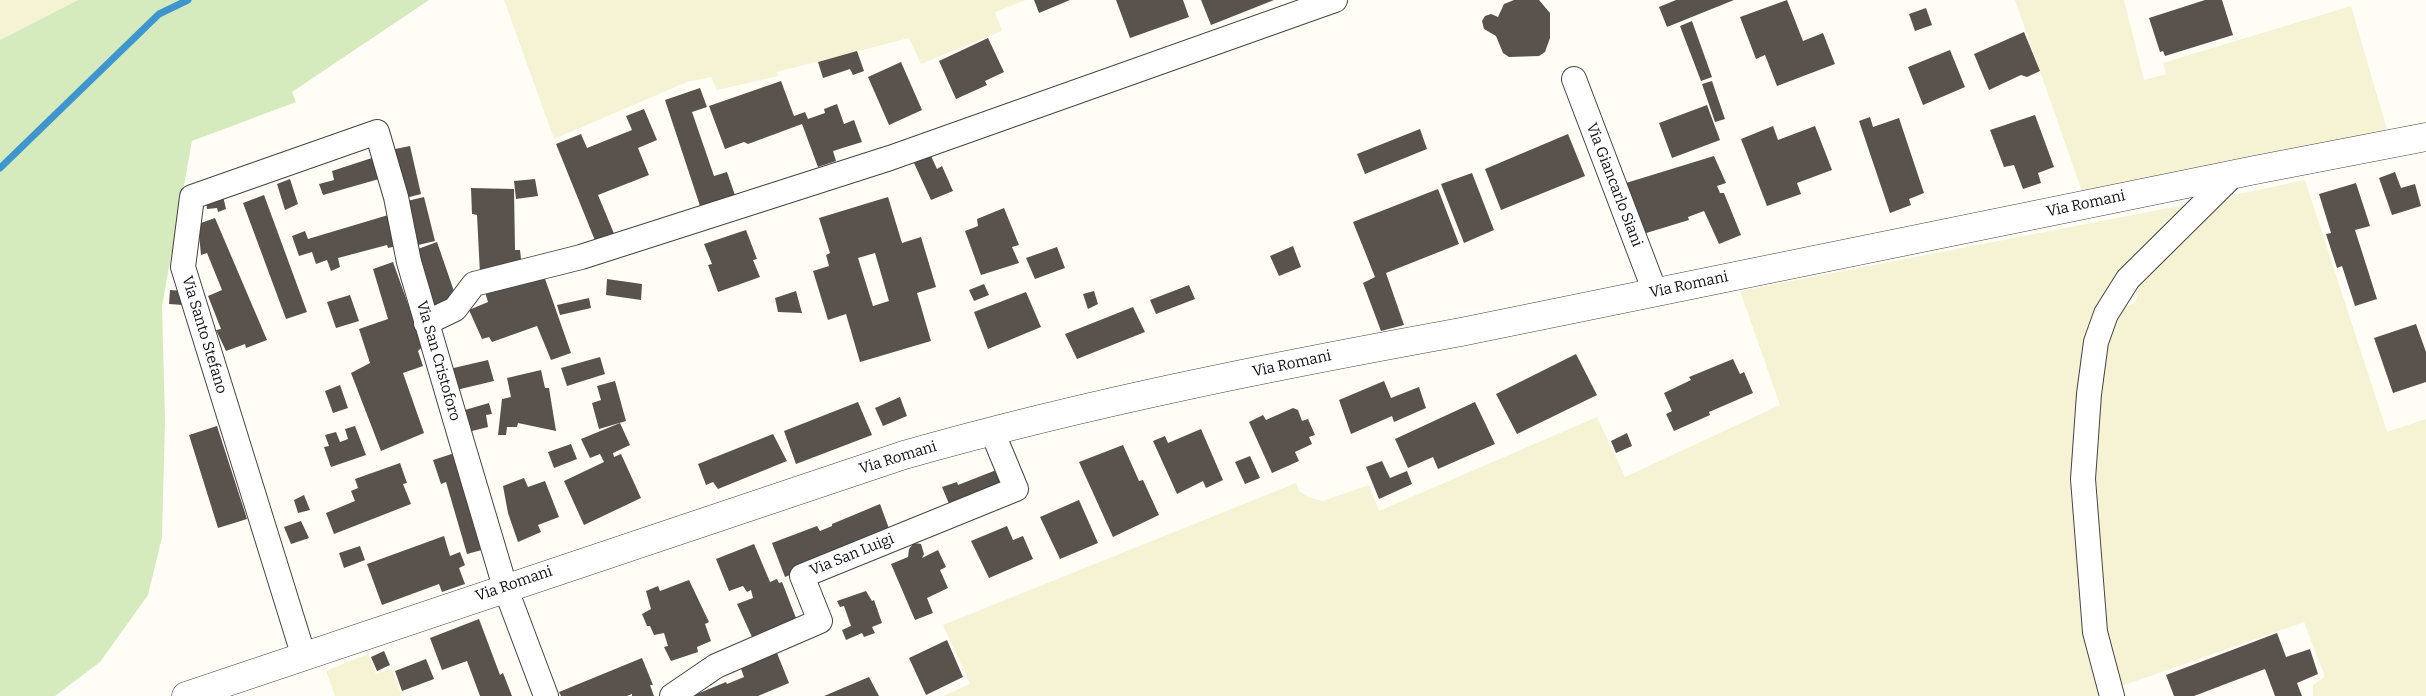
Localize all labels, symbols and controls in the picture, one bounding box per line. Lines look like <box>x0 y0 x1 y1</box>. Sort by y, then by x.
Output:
street label: Via Giancarlo Siani <box>1582 121 1646 249</box>
street label: Via Romani <box>2045 187 2127 221</box>
street label: Via Romani <box>1648 268 1730 302</box>
street label: Via Santo Stefano <box>178 274 230 396</box>
street label: Via San Cristoforo <box>412 299 464 423</box>
street label: Via Romani <box>1251 347 1333 381</box>
street label: Via Romani <box>857 438 939 478</box>
street label: Via San Luigi <box>807 530 897 580</box>
street label: Via Romani <box>473 562 555 606</box>

